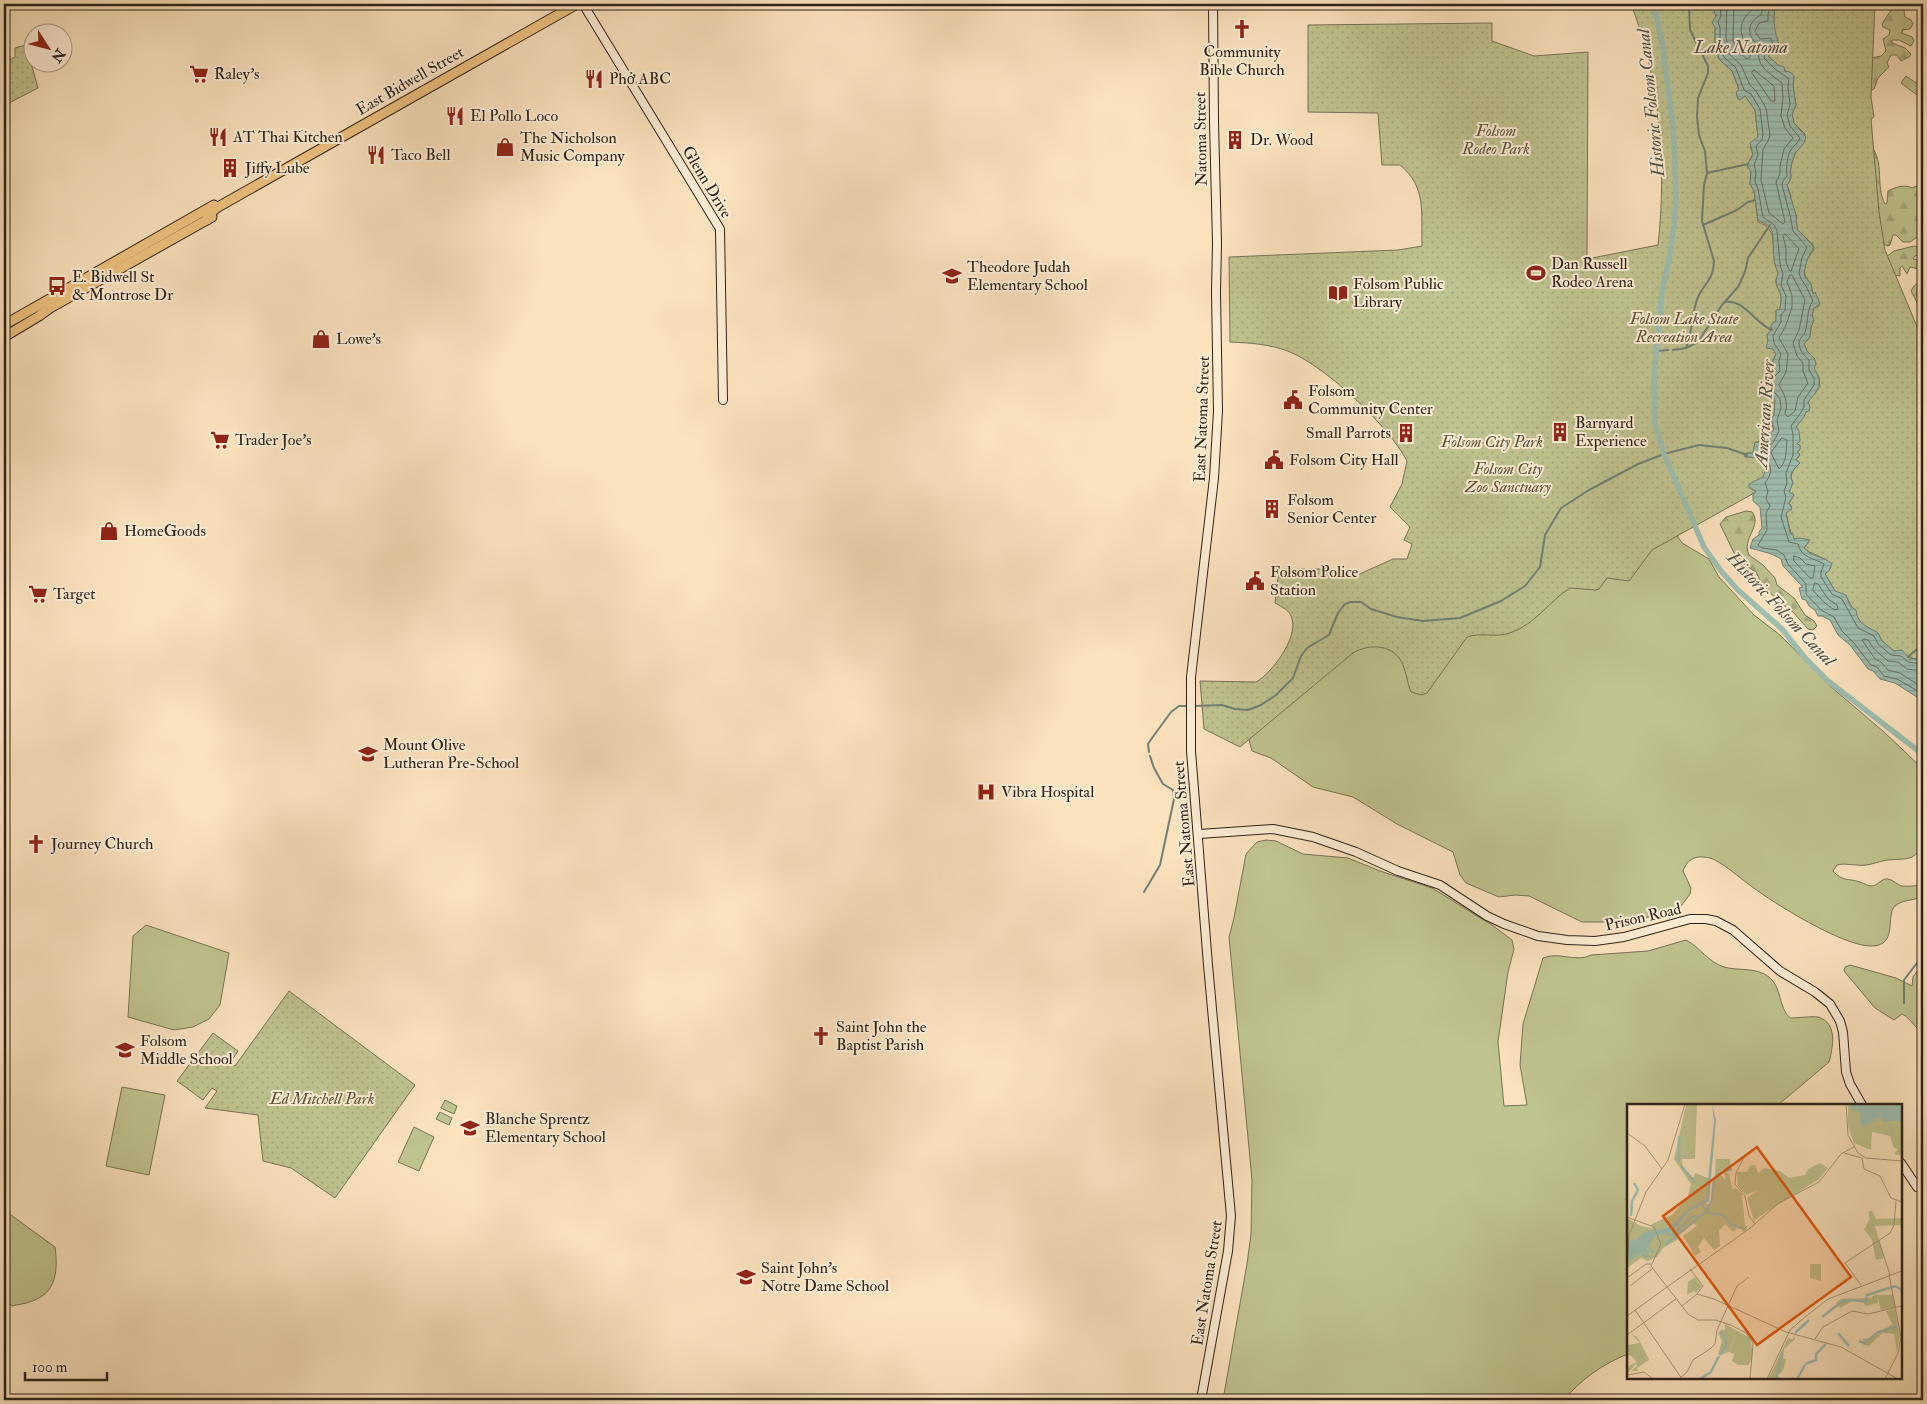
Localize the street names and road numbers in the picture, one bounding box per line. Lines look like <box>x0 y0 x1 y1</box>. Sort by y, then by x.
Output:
street label: East Bidwell Street <box>353 42 467 120</box>
street label: Natoma Street <box>1190 92 1212 186</box>
street label: Glenn Drive <box>678 142 737 222</box>
street label: East Natoma Street <box>1190 355 1214 483</box>
street label: East Natoma Street <box>1169 760 1199 888</box>
street label: Prison Road <box>1603 898 1683 935</box>
street label: East Natoma Street <box>1187 1219 1227 1347</box>

